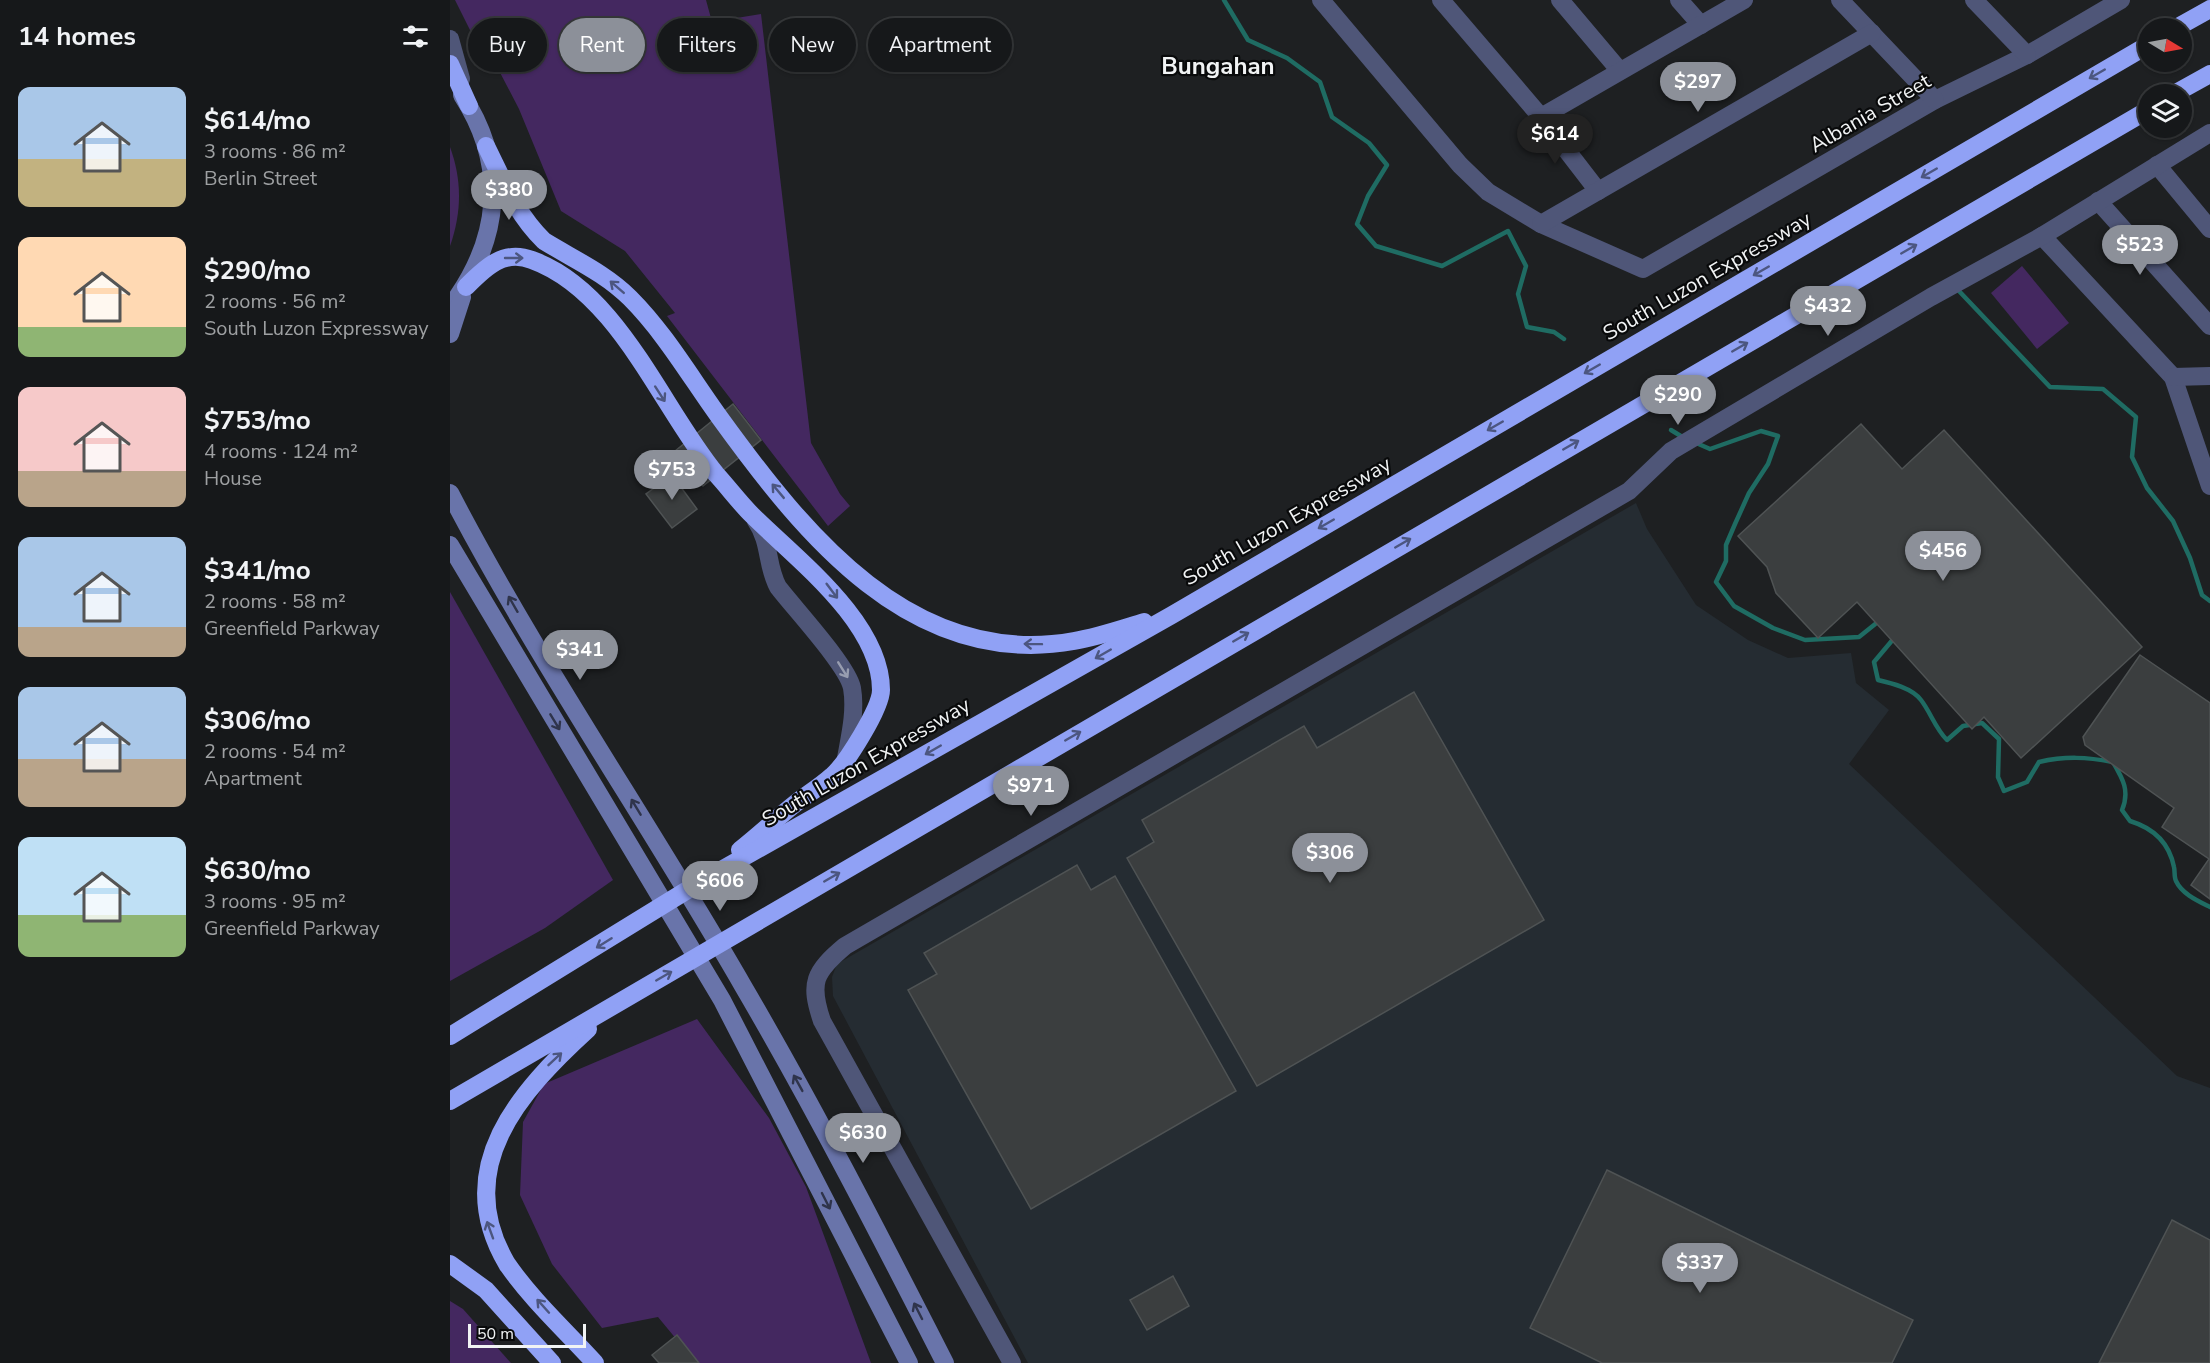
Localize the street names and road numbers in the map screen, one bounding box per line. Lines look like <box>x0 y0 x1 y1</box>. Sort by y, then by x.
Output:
street label: Albania Street <box>1804 67 1936 159</box>
street label: South Luzon Expressway <box>1598 205 1816 347</box>
street label: South Luzon Expressway <box>1178 450 1396 592</box>
street label: South Luzon Expressway <box>757 691 975 833</box>

